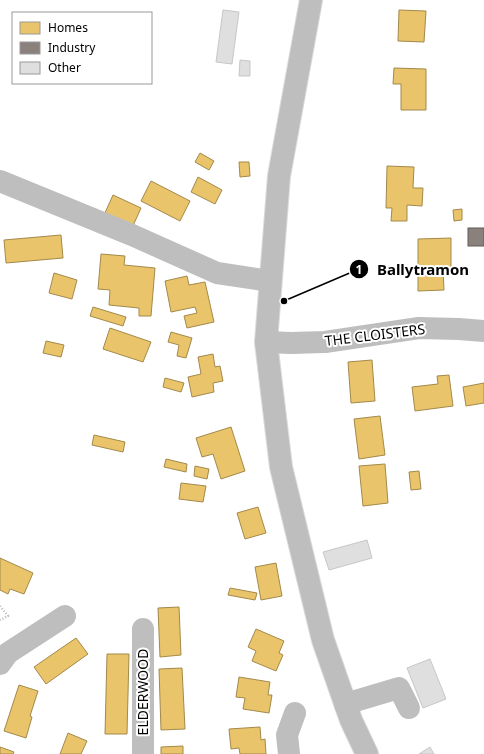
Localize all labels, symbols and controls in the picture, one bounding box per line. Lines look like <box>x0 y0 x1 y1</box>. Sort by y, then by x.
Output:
legend <box>12 12 152 84</box>
text: Homes <box>48 19 88 36</box>
text: Industry <box>48 39 96 56</box>
text: Other <box>48 59 81 76</box>
callout: Ballytramon <box>349 256 477 283</box>
text: Ballytramon <box>377 259 469 279</box>
text: 1 <box>356 261 362 278</box>
street label: THE CLOISTERS <box>324 319 426 350</box>
street label: ELDERWOOD <box>133 649 152 735</box>

